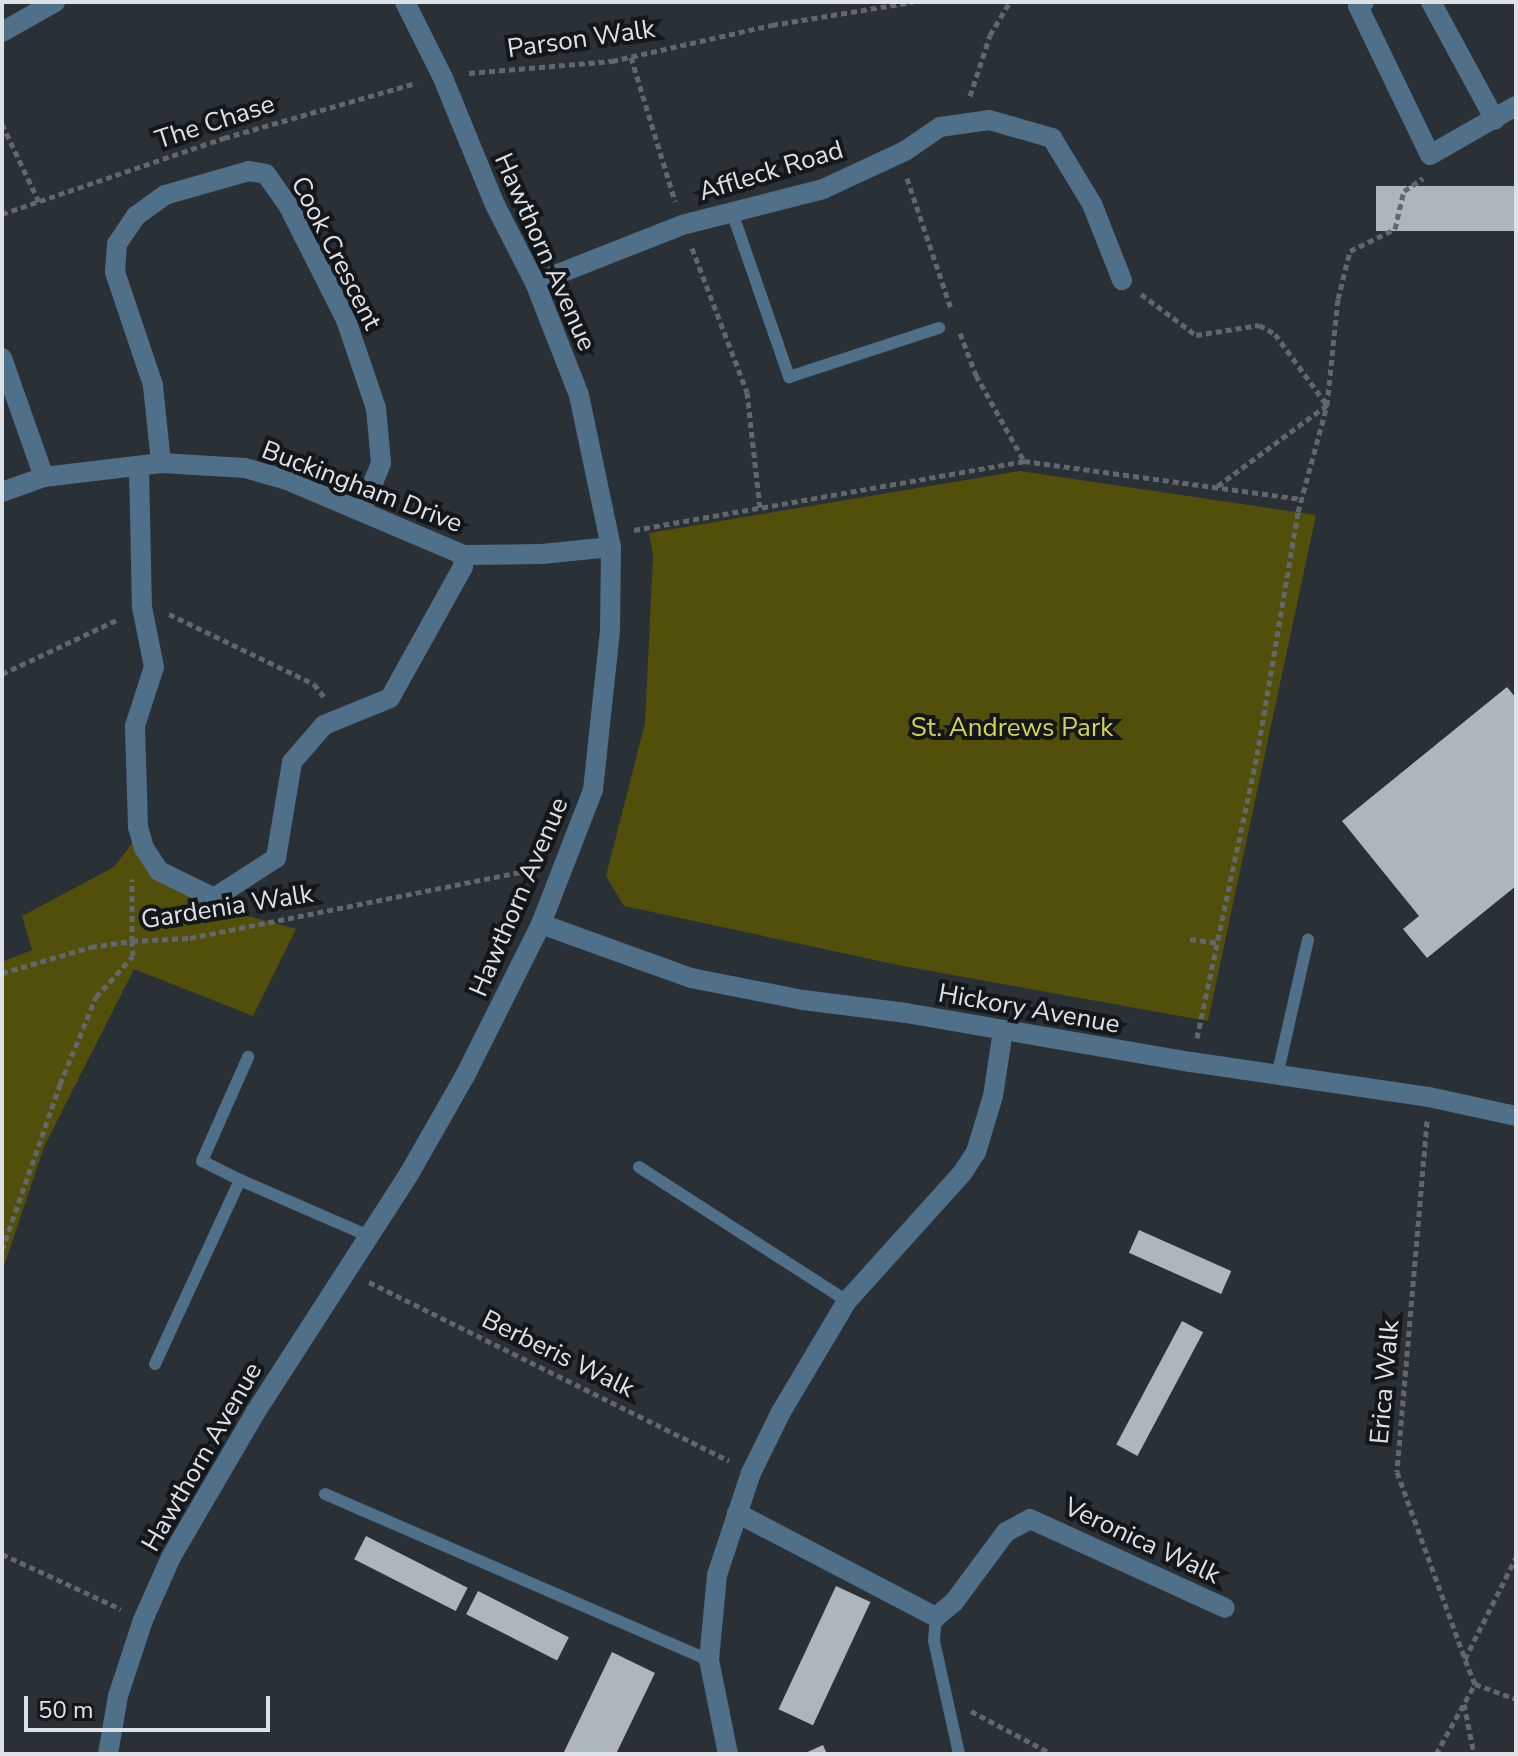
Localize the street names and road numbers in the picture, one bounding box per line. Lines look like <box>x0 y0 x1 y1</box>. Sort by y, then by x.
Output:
street label: Parson Walk <box>505 13 657 65</box>
street label: The Chase <box>152 88 278 156</box>
street label: Affleck Road <box>695 134 847 208</box>
street label: Hawthorn Avenue <box>487 148 603 356</box>
street label: Cook Crescent <box>284 171 388 335</box>
street label: Buckingham Drive <box>257 434 467 540</box>
street label: Hawthorn Avenue <box>463 793 575 1001</box>
street label: Gardenia Walk <box>139 878 315 936</box>
street label: Hickory Avenue <box>936 978 1122 1040</box>
street label: Berberis Walk <box>477 1304 639 1404</box>
street label: Erica Walk <box>1364 1319 1406 1445</box>
street label: Hawthorn Avenue <box>135 1357 269 1557</box>
street label: Veronica Walk <box>1059 1491 1225 1591</box>

